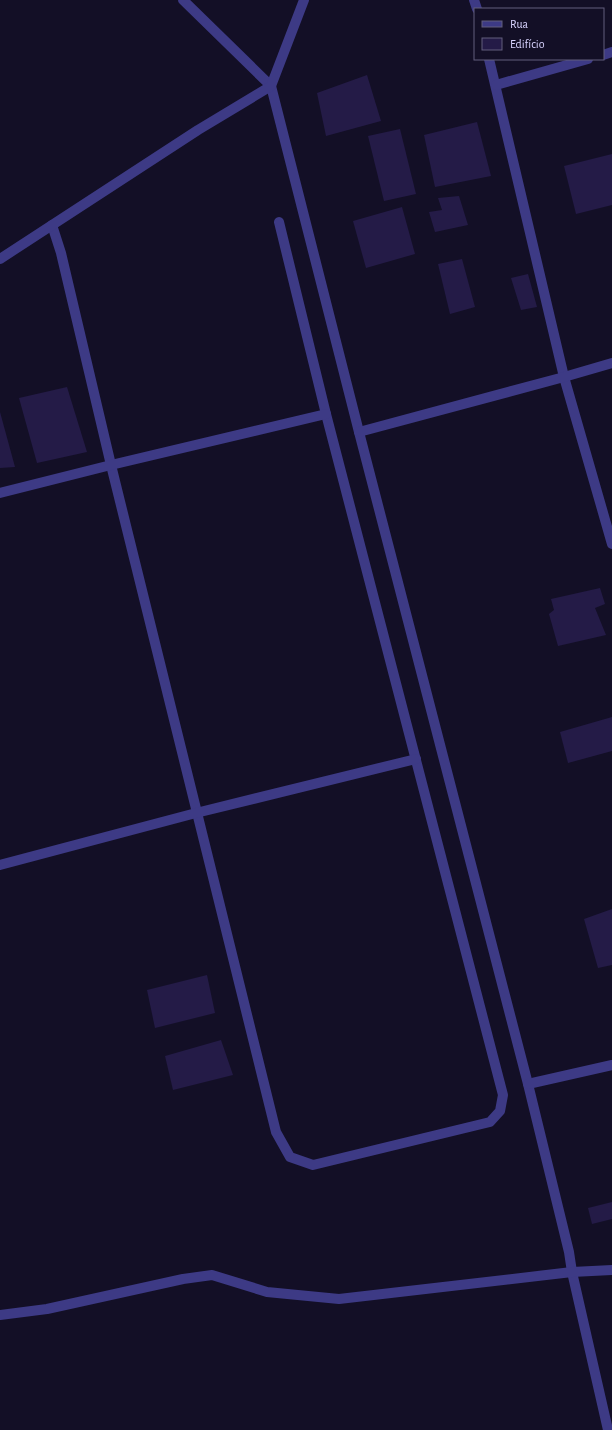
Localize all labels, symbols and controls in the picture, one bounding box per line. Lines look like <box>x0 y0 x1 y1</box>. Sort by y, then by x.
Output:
legend <box>474 8 604 60</box>
text: Rua <box>510 18 529 30</box>
text: Edifício <box>510 38 545 50</box>

